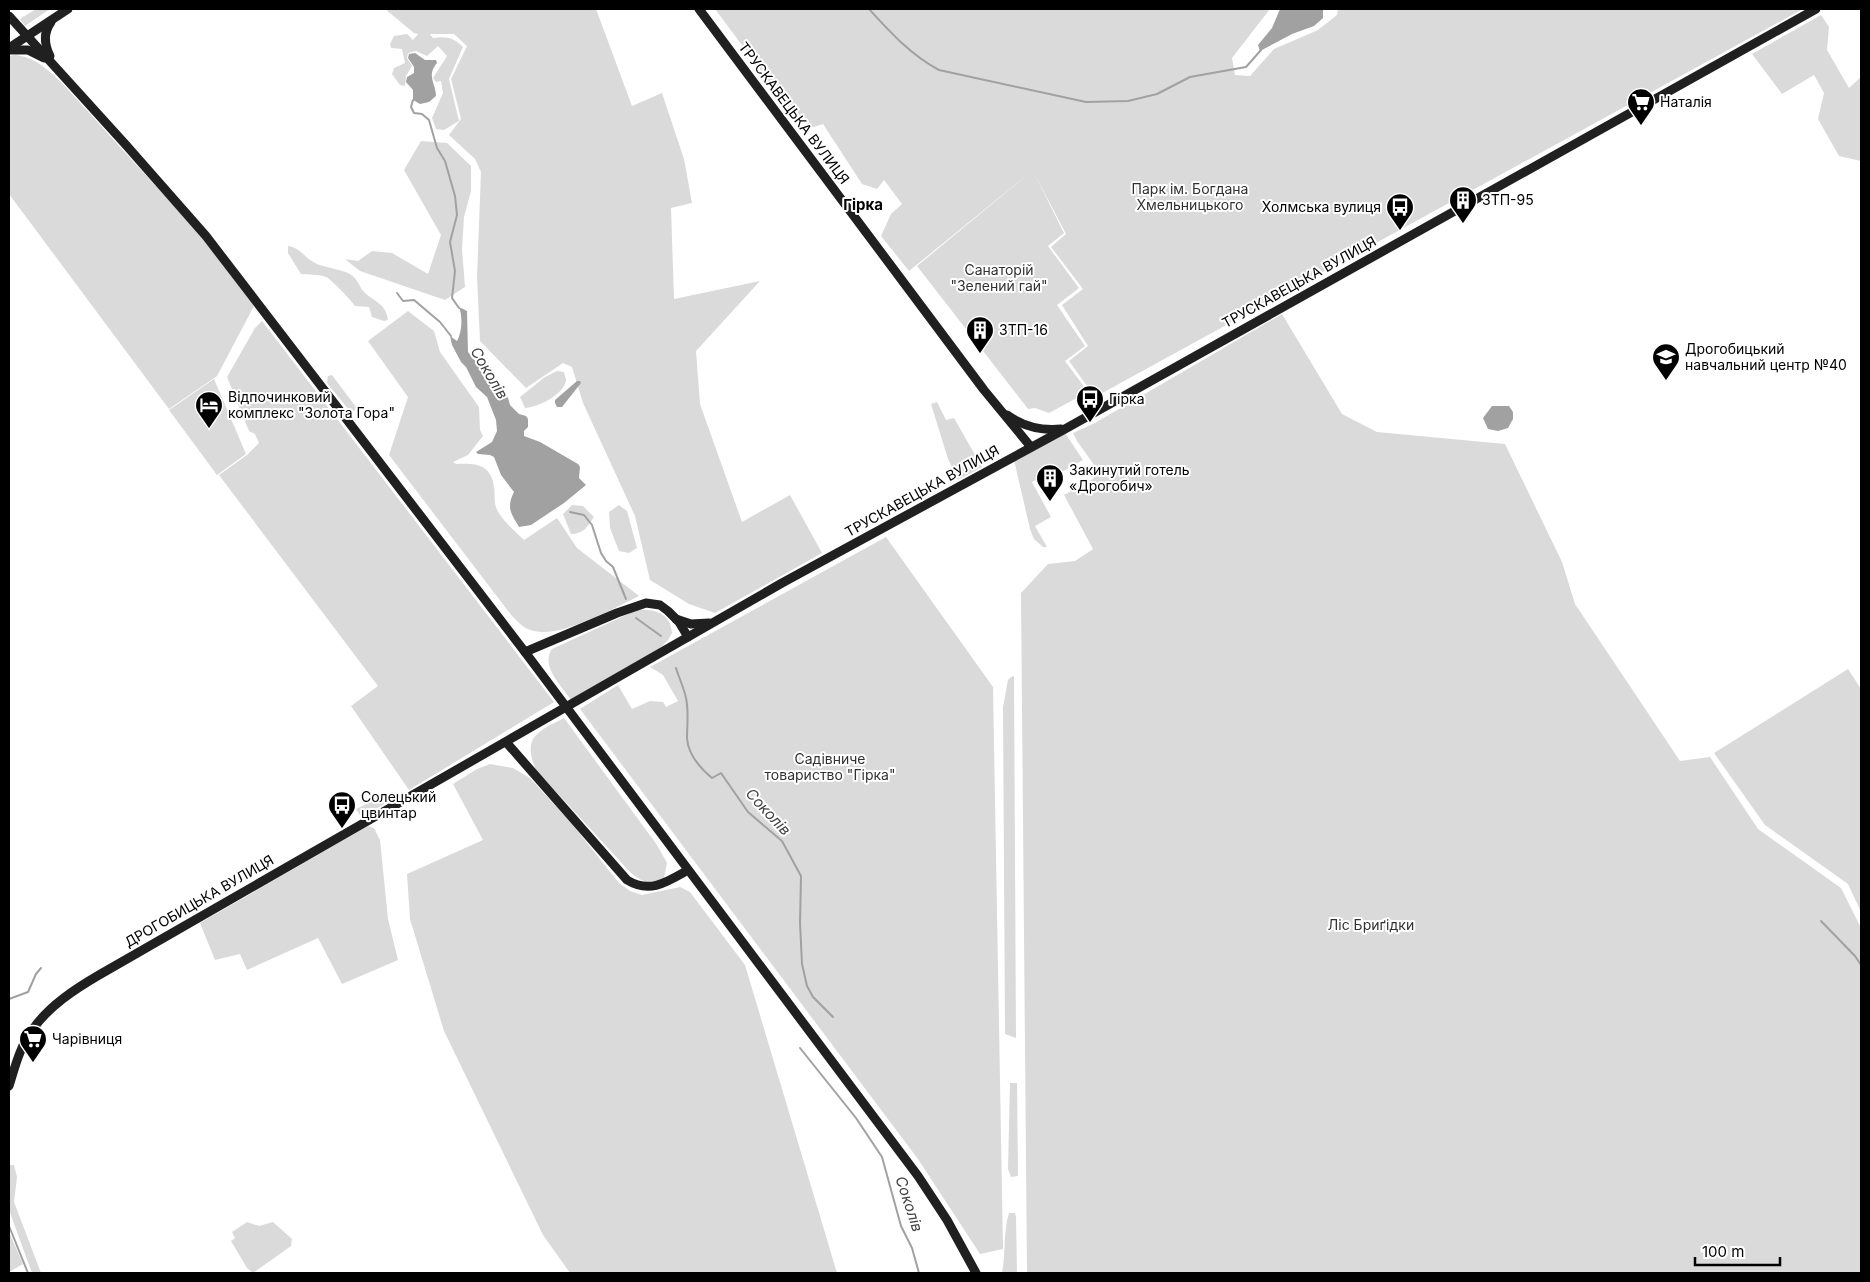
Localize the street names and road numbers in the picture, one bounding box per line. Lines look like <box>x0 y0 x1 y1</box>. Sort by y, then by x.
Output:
street label: ТРУСКАВЕЦЬКА ВУЛИЦЯ <box>735 38 853 187</box>
street label: ТРУСКАВЕЦЬКА ВУЛИЦЯ <box>1219 232 1379 331</box>
street label: ТРУСКАВЕЦЬКА ВУЛИЦЯ <box>842 441 1002 540</box>
street label: ДРОГОБИЦЬКА ВУЛИЦЯ <box>121 851 276 950</box>

